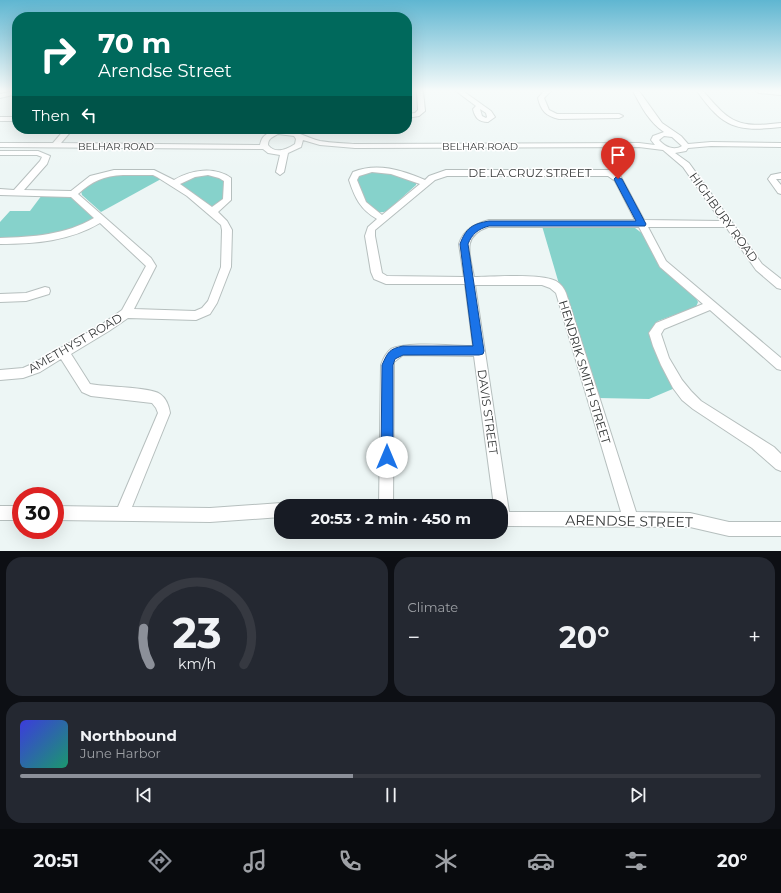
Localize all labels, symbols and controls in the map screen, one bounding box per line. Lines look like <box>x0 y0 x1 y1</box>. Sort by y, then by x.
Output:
text: 70 m <box>98 26 171 60</box>
icon: right <box>32 28 84 80</box>
text: Arendse Street <box>98 60 232 82</box>
icon: left <box>78 104 100 126</box>
text: Then <box>32 106 70 125</box>
pin <box>601 138 635 179</box>
street label: BELHAR ROAD <box>78 140 154 153</box>
street label: BELHAR ROAD <box>442 140 518 153</box>
icon: arrive <box>607 144 629 166</box>
street label: DE LA CRUZ STREET <box>468 165 592 180</box>
street label: HIGHBURY ROAD <box>686 169 762 265</box>
street label: HENDRIK SMITH STREET <box>556 298 614 446</box>
street label: AMETHYST ROAD <box>25 310 125 376</box>
street label: DAVIS STREET <box>475 368 501 456</box>
position arrow <box>366 436 408 478</box>
speed limit sign: 30 <box>12 487 64 539</box>
text: 20:53 · 2 min · 450 m <box>311 509 471 528</box>
street label: ARENDSE STREET <box>565 511 693 531</box>
text: Climate <box>408 599 458 615</box>
text: 23 <box>172 607 221 657</box>
text: 20° <box>559 619 610 656</box>
text: − <box>408 624 420 651</box>
text: + <box>748 624 761 651</box>
text: km/h <box>178 654 216 672</box>
text: Northbound <box>80 726 177 745</box>
text: June Harbor <box>80 745 161 761</box>
icon: previous <box>133 784 155 806</box>
icon: pause <box>380 784 402 806</box>
icon: next <box>627 784 649 806</box>
icon: directions <box>146 847 174 875</box>
icon: music <box>241 847 269 875</box>
icon: phone <box>336 847 364 875</box>
icon: climate <box>432 847 460 875</box>
icon: car <box>527 847 555 875</box>
icon: filters <box>622 847 650 875</box>
text: 20:51 <box>34 850 79 872</box>
text: 20° <box>717 850 747 872</box>

